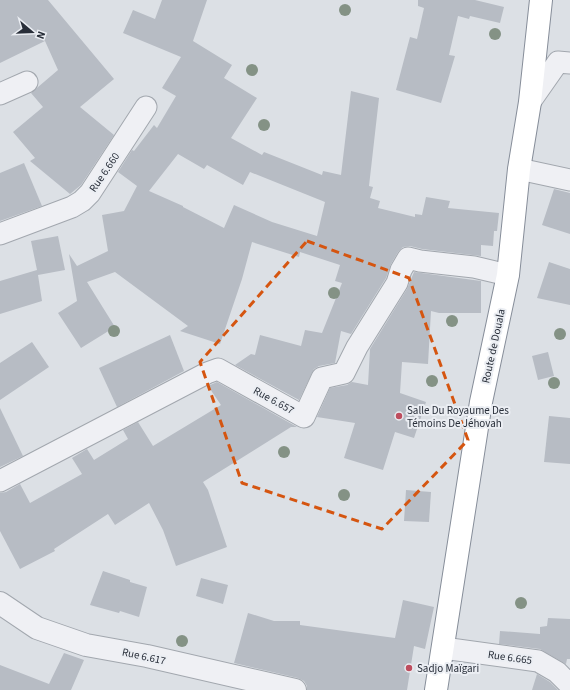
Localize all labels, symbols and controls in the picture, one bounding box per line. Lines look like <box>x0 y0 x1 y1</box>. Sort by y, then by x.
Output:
north arrow <box>12 12 52 52</box>
text: N <box>33 29 49 41</box>
street label: Rue 6.660 <box>86 150 123 195</box>
street label: Route de Douala <box>478 308 509 385</box>
street label: Rue 6.657 <box>251 383 297 418</box>
place label: Salle Du Royaume Des Témoins De Jéhovah <box>407 403 509 431</box>
marker: Salle Du Royaume Des Témoins De Jéhovah <box>394 411 404 421</box>
street label: Rue 6.617 <box>121 645 167 668</box>
street label: Rue 6.665 <box>487 647 533 668</box>
place label: Sadjo Maïgari <box>417 661 479 676</box>
marker: Sadjo Maïgari <box>404 663 414 673</box>

